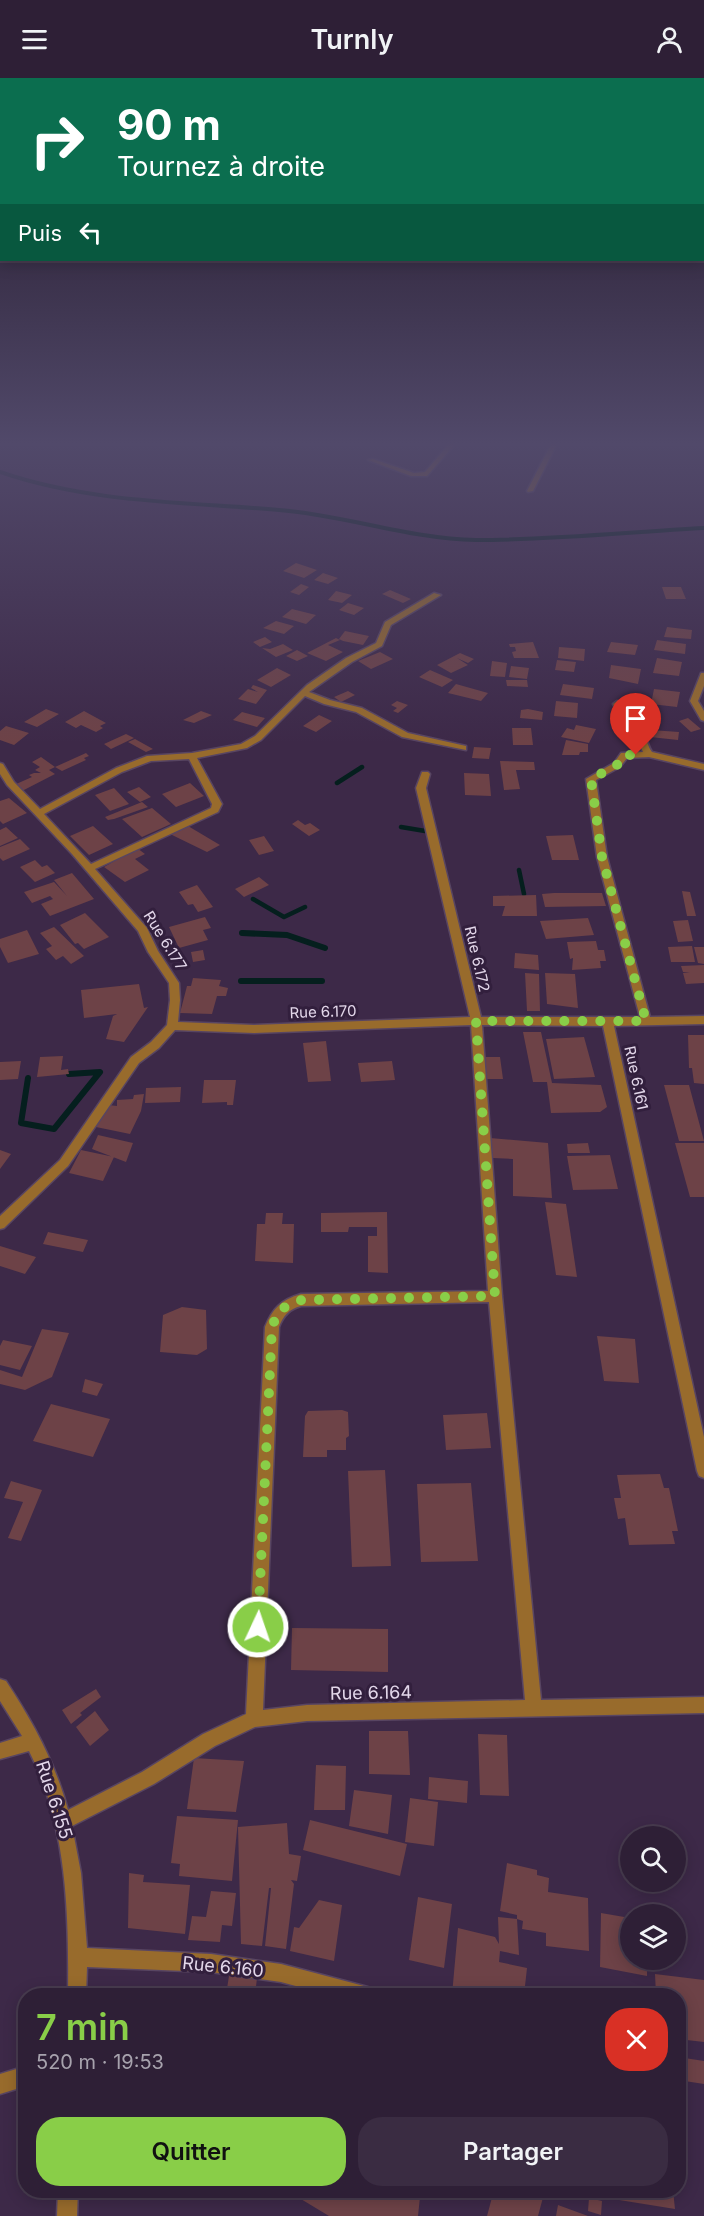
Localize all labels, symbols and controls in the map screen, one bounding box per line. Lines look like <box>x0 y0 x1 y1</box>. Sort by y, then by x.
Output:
icon: menu <box>18 23 51 56</box>
text: Turnly <box>310 23 394 56</box>
icon: person <box>653 23 686 56</box>
text: 90 m <box>117 99 221 150</box>
icon: right <box>18 102 96 180</box>
text: Tournez à droite <box>117 150 325 183</box>
icon: left <box>74 216 107 249</box>
text: Puis <box>18 220 62 246</box>
pin <box>610 693 661 755</box>
icon: arrive <box>619 702 652 735</box>
street label: Rue 6.177 <box>140 907 191 974</box>
street label: Rue 6.172 <box>461 924 494 994</box>
street label: Rue 6.170 <box>289 1001 357 1022</box>
street label: Rue 6.161 <box>620 1044 653 1112</box>
position arrow <box>226 1595 290 1659</box>
street label: Rue 6.164 <box>330 1681 412 1704</box>
street label: Rue 6.155 <box>32 1758 77 1842</box>
map controls <box>620 1826 686 1970</box>
button: search <box>620 1826 686 1892</box>
button: layers <box>620 1904 686 1970</box>
street label: Rue 6.160 <box>181 1952 265 1981</box>
text: 7 min <box>36 2005 130 2049</box>
button: close <box>605 2008 668 2071</box>
text: 520 m · 19:53 <box>36 2050 164 2074</box>
button: Quitter <box>36 2117 346 2186</box>
button: Partager <box>358 2117 668 2186</box>

